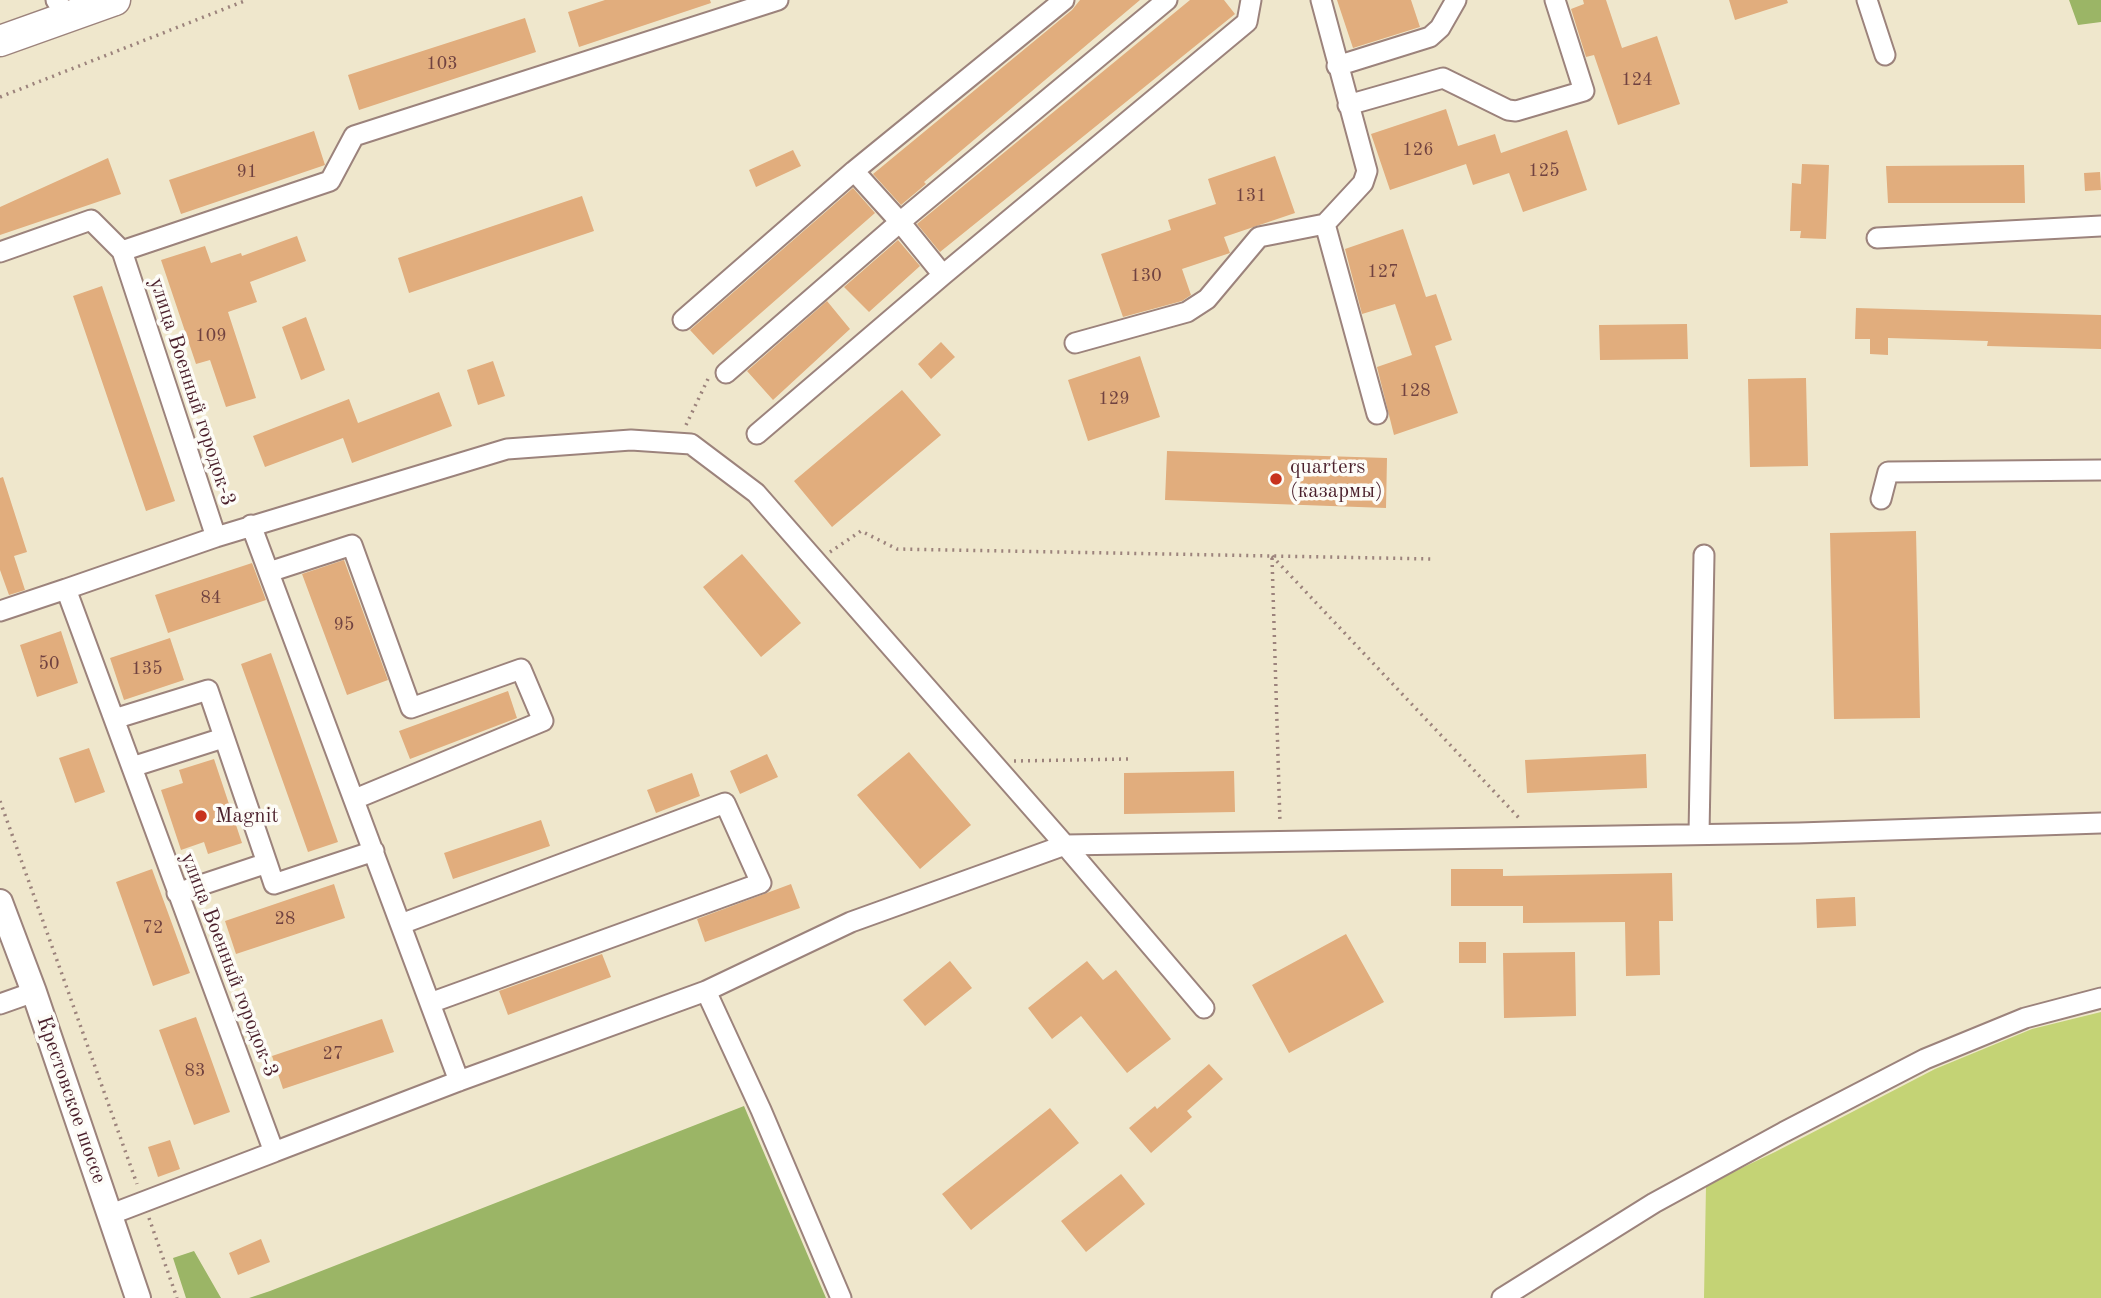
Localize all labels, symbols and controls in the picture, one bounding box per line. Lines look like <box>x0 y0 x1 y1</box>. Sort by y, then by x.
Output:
house number: 103 <box>426 53 458 75</box>
house number: 124 <box>1621 69 1653 91</box>
house number: 126 <box>1402 139 1434 161</box>
house number: 125 <box>1528 160 1560 182</box>
house number: 91 <box>237 161 257 183</box>
house number: 131 <box>1235 185 1267 207</box>
house number: 127 <box>1367 261 1399 283</box>
house number: 130 <box>1130 265 1162 287</box>
street label: улица Военный городок-3 <box>143 275 241 509</box>
house number: 109 <box>195 325 227 347</box>
house number: 128 <box>1399 380 1431 402</box>
house number: 129 <box>1098 388 1130 410</box>
place label: quarters (казармы) <box>1290 454 1383 504</box>
marker: quarters (казармы) <box>1268 471 1284 487</box>
house number: 84 <box>201 587 221 609</box>
house number: 95 <box>334 614 354 636</box>
house number: 50 <box>39 653 59 675</box>
house number: 135 <box>131 658 163 680</box>
place label: Magnit <box>215 803 279 829</box>
marker: Magnit <box>193 808 209 824</box>
street label: улица Военный городок-3 <box>174 849 284 1081</box>
house number: 28 <box>275 908 295 930</box>
house number: 72 <box>143 917 163 939</box>
street label: Крестовское шоссе <box>31 1013 111 1187</box>
house number: 27 <box>323 1043 343 1065</box>
house number: 83 <box>185 1060 205 1082</box>

